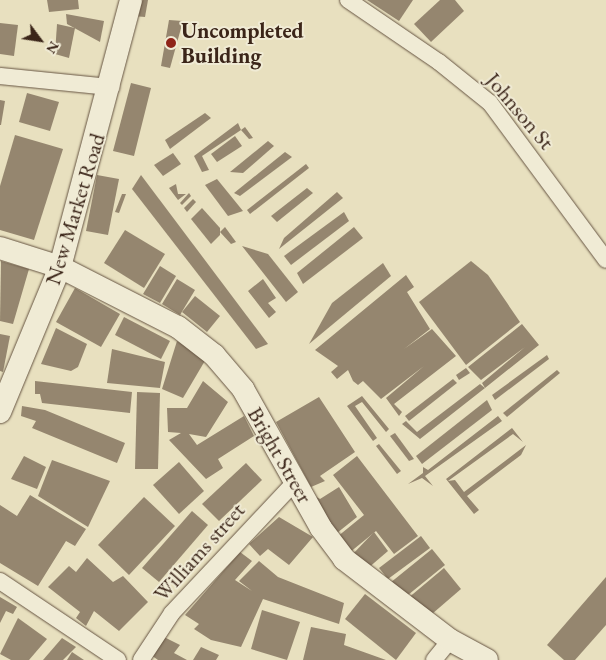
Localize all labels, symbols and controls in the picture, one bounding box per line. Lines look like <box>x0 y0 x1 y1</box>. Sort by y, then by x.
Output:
north arrow <box>15 15 65 65</box>
place label: Uncompleted Building <box>181 17 304 68</box>
marker: Uncompleted Building <box>165 37 177 49</box>
text: N <box>42 38 63 57</box>
street label: Johnson St <box>480 67 560 155</box>
street label: New Market Road <box>39 130 111 288</box>
street label: Bright Streer <box>242 402 318 508</box>
street label: Williams street <box>148 497 250 607</box>

